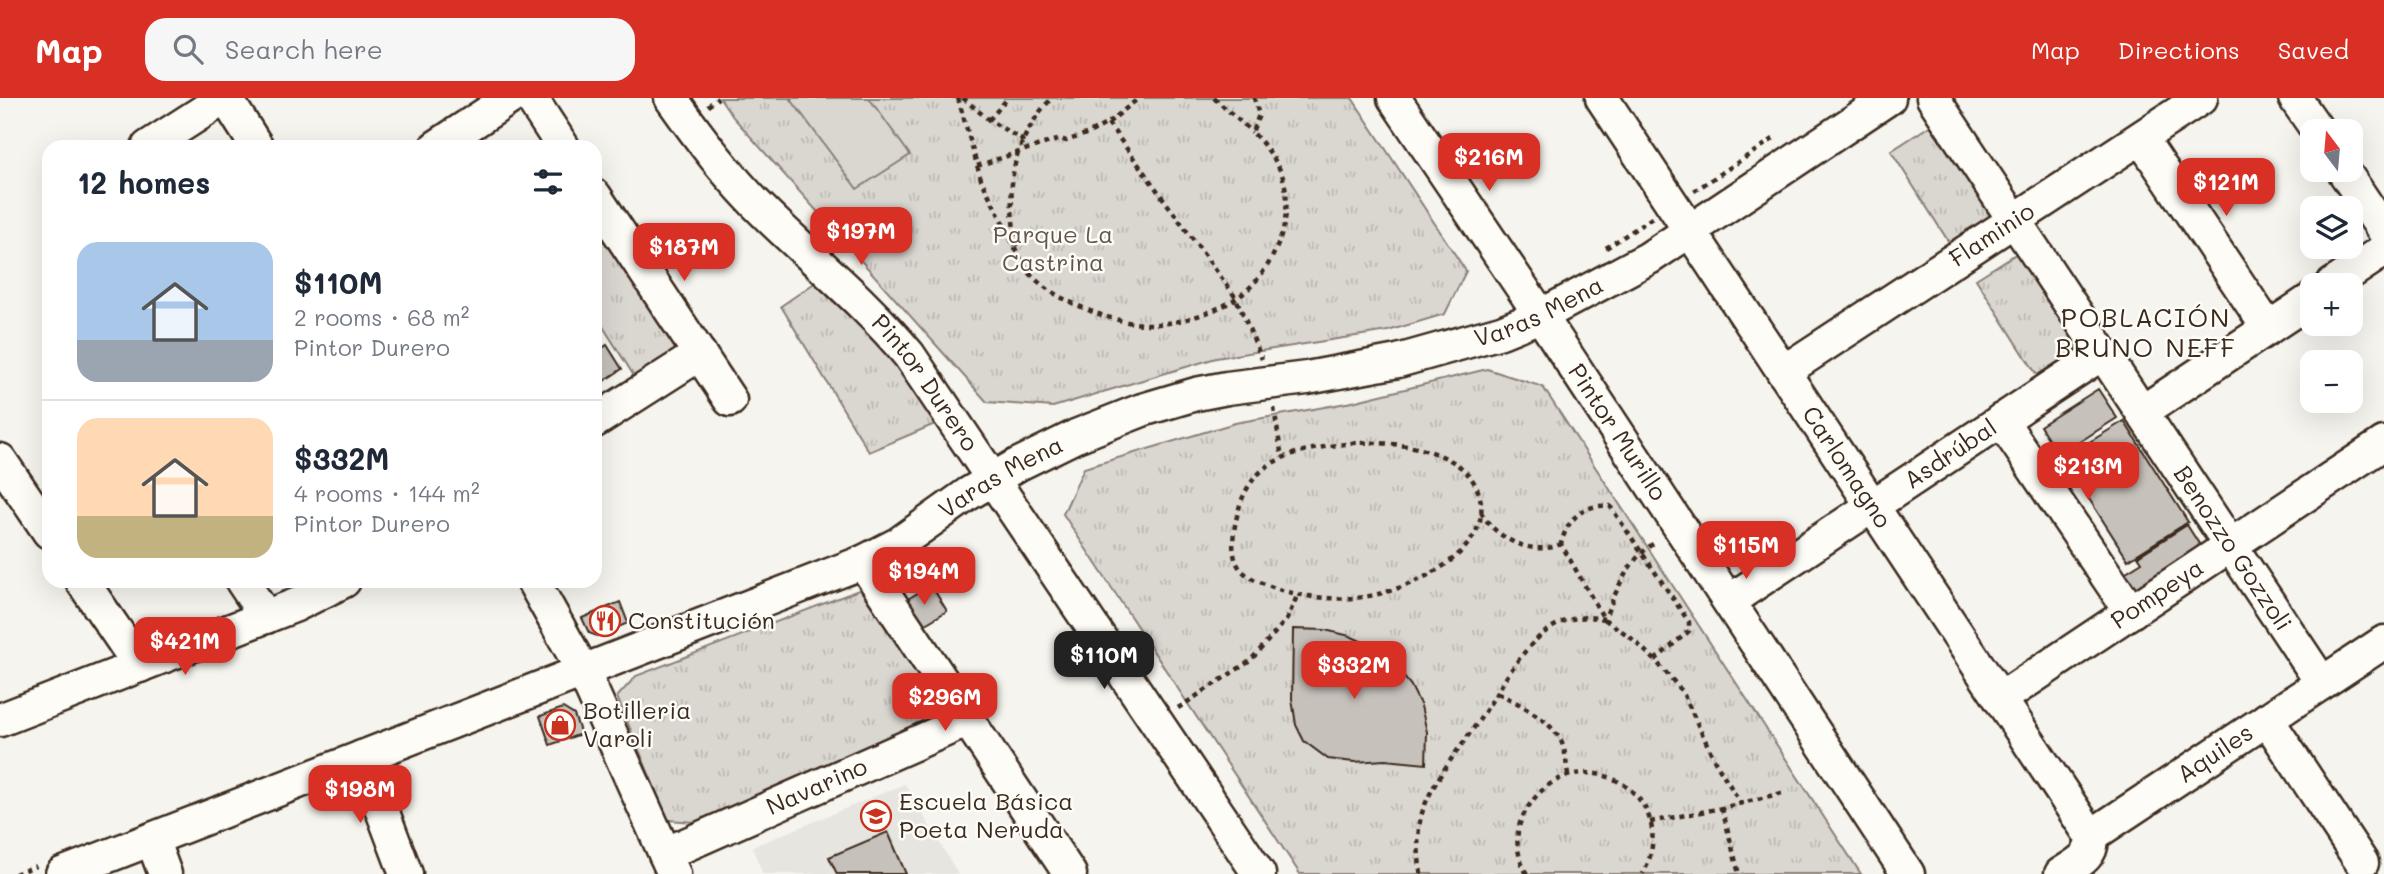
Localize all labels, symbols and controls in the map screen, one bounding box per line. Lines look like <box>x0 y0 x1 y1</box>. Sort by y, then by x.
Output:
search box <box>145 18 635 81</box>
text: Map <box>35 28 103 71</box>
icon: search <box>169 30 207 68</box>
text: Search here <box>225 32 383 66</box>
text: Map <box>2031 34 2080 65</box>
text: Directions <box>2118 34 2240 65</box>
text: Saved <box>2278 34 2349 65</box>
north arrow <box>2300 119 2362 182</box>
map controls <box>2300 119 2363 413</box>
pin: $216M <box>1440 134 1538 193</box>
text: $216M <box>1454 141 1524 171</box>
pin: $121M <box>2177 158 2275 218</box>
text: 12 homes <box>77 162 210 202</box>
icon: filters <box>529 163 567 201</box>
text: $121M <box>2193 166 2259 196</box>
street label: Flaminio <box>1943 194 2040 273</box>
button: layers <box>2300 196 2363 259</box>
pin: $197M <box>812 208 910 267</box>
text: $197M <box>826 215 896 245</box>
park label: Parque La Castrina <box>993 218 1113 277</box>
pin: $187M <box>635 223 733 283</box>
text: $187M <box>649 231 719 261</box>
text: $110M <box>294 262 383 302</box>
street label: Varas Mena <box>1470 268 1608 353</box>
icon: home <box>133 270 217 354</box>
button: + <box>2300 273 2363 336</box>
district label: POBLACIÓN BRUNO NEFF <box>2055 300 2237 364</box>
text: 2 rooms · 68 m² <box>294 302 469 332</box>
street label: Pintor Durero <box>866 307 986 457</box>
text: Pintor Durero <box>294 332 450 362</box>
button: − <box>2300 350 2363 413</box>
street label: Pintor Murillo <box>1562 357 1675 506</box>
street label: Carlomagno <box>1796 400 1900 533</box>
street label: Asdrúbal <box>1898 411 2002 495</box>
street label: Varas Mena <box>932 428 1068 524</box>
text: $332M <box>294 438 390 478</box>
pin: $213M <box>2039 442 2137 502</box>
icon: home <box>133 446 217 530</box>
text: $213M <box>2053 450 2123 480</box>
street label: Benozzo Gozzoli <box>2168 459 2300 636</box>
text: 4 rooms · 144 m² <box>294 478 480 508</box>
text: Pintor Durero <box>294 508 450 538</box>
pin: $115M <box>1697 522 1795 581</box>
text: $115M <box>1713 529 1779 559</box>
pin: $194M <box>875 547 973 607</box>
street label: Pompeya <box>2104 551 2209 635</box>
text: $194M <box>888 555 960 585</box>
restaurant icon: Constitución <box>588 604 622 638</box>
place label: Constitución <box>628 604 775 635</box>
pin: $421M <box>136 618 234 677</box>
text: $421M <box>150 625 220 655</box>
pin: $110M <box>1055 632 1153 691</box>
text: $110M <box>1070 639 1138 669</box>
pin: $332M <box>1305 642 1403 701</box>
text: $332M <box>1317 649 1391 679</box>
pin: $296M <box>896 674 994 733</box>
text: $296M <box>908 681 982 711</box>
place label: Botilleria Varoli <box>583 694 691 753</box>
shop icon: Botilleria Varoli <box>543 708 577 742</box>
street label: Aquiles <box>2170 716 2258 789</box>
street label: Navarino <box>761 750 872 821</box>
pin: $198M <box>311 766 409 825</box>
text: $198M <box>324 773 396 803</box>
place label: Escuela Básica Poeta Neruda <box>899 785 1073 844</box>
school or university icon: Escuela Básica Poeta Neruda <box>859 799 893 833</box>

